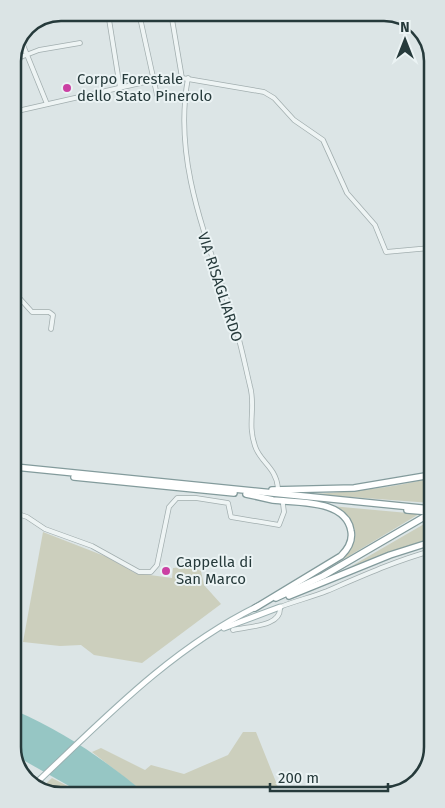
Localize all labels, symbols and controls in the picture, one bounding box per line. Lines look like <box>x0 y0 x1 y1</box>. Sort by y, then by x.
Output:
north arrow <box>380 15 430 65</box>
text: N <box>400 19 410 36</box>
place label: Corpo Forestale dello Stato Pinerolo <box>77 70 212 105</box>
marker: Corpo Forestale dello Stato Pinerolo <box>61 82 73 94</box>
street label: VIA RISAGLIARDO <box>194 230 246 344</box>
place label: Cappella di San Marco <box>176 553 252 588</box>
marker: Cappella di San Marco <box>160 565 172 577</box>
scale bar <box>270 760 388 792</box>
text: 200 m <box>278 769 319 787</box>

